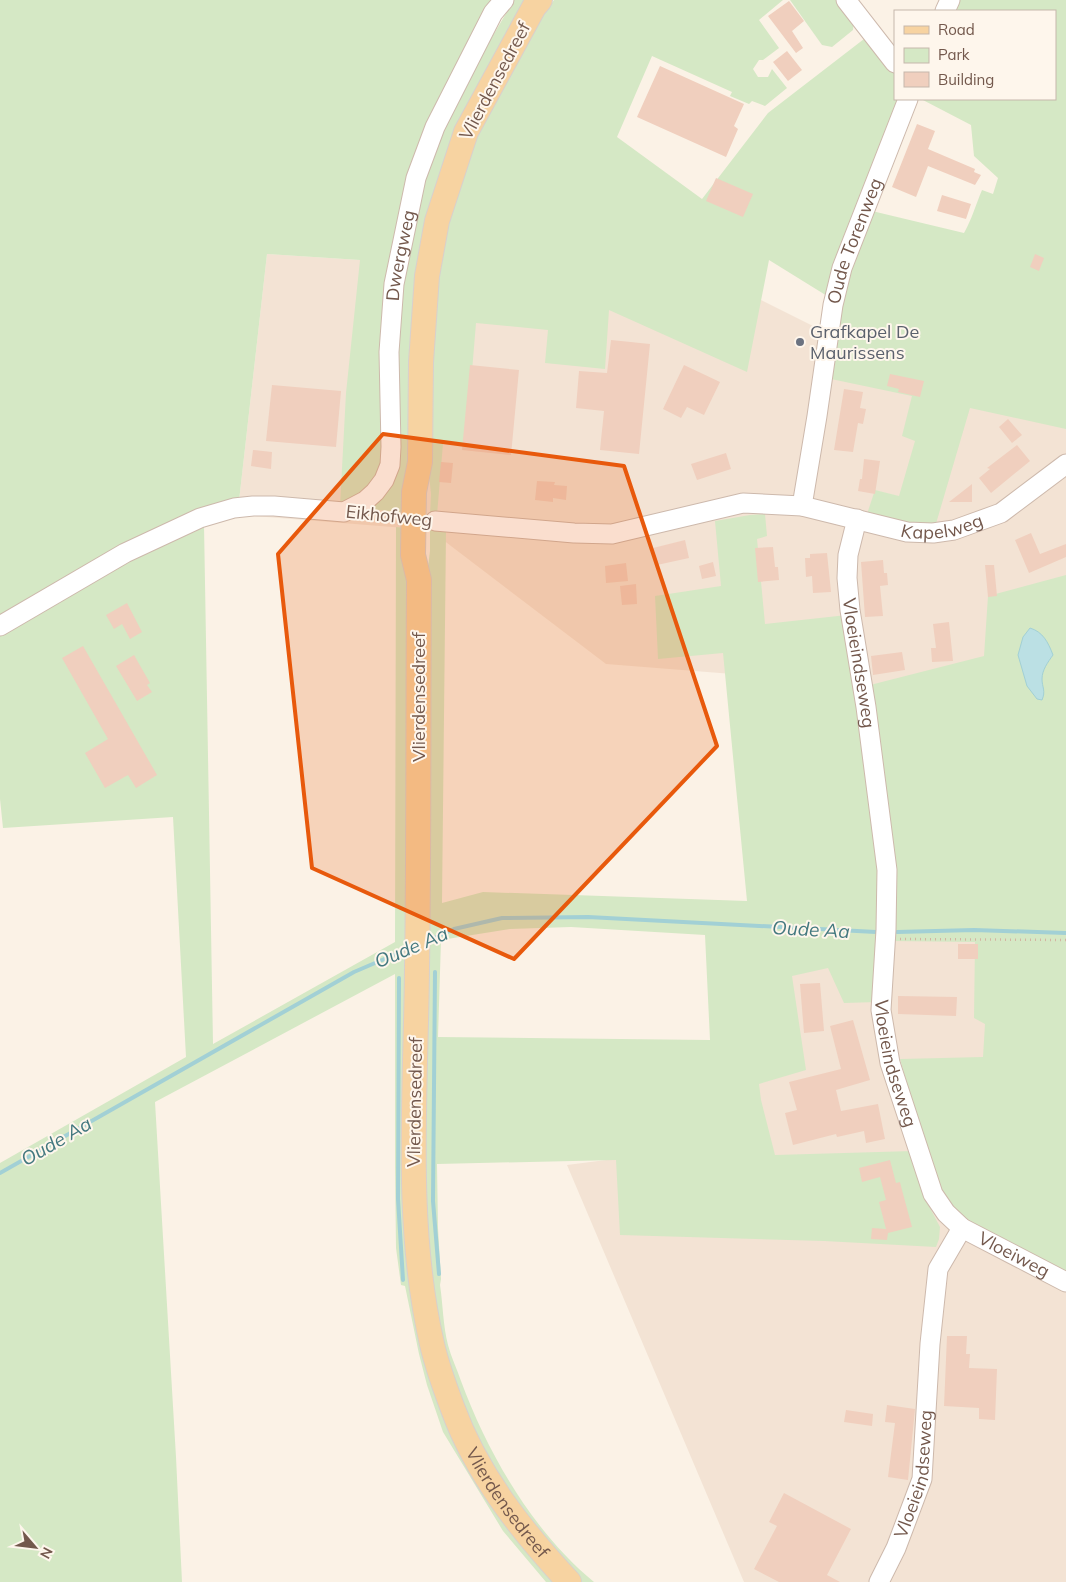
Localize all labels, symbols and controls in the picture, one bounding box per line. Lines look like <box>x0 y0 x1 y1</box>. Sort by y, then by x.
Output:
legend <box>894 10 1056 100</box>
street label: Vlierdensedreef <box>454 17 536 144</box>
text: Road <box>938 20 975 39</box>
text: Park <box>938 45 970 64</box>
text: Building <box>938 70 994 89</box>
street label: Oude Torenweg <box>822 175 887 306</box>
street label: Dwergweg <box>381 208 420 302</box>
place label: Grafkapel De Maurissens <box>810 320 919 364</box>
marker: Grafkapel De Maurissens <box>794 336 806 348</box>
street label: Eikhofweg <box>345 500 434 531</box>
street label: Kapelweg <box>898 509 986 544</box>
street label: Vloeieindseweg <box>838 597 881 729</box>
street label: Vlierdensedreef <box>407 631 430 762</box>
water label: Oude Aa <box>772 915 850 943</box>
water label: Oude Aa <box>371 921 451 973</box>
street label: Vloeieindseweg <box>870 998 922 1130</box>
street label: Vlierdensedreef <box>402 1036 427 1167</box>
water label: Oude Aa <box>16 1111 96 1171</box>
street label: Vloeiweg <box>974 1226 1054 1282</box>
street label: Vloeieindseweg <box>889 1409 937 1541</box>
street label: Vlierdensedreef <box>461 1443 555 1563</box>
north arrow <box>10 1522 60 1572</box>
text: N <box>36 1544 57 1562</box>

